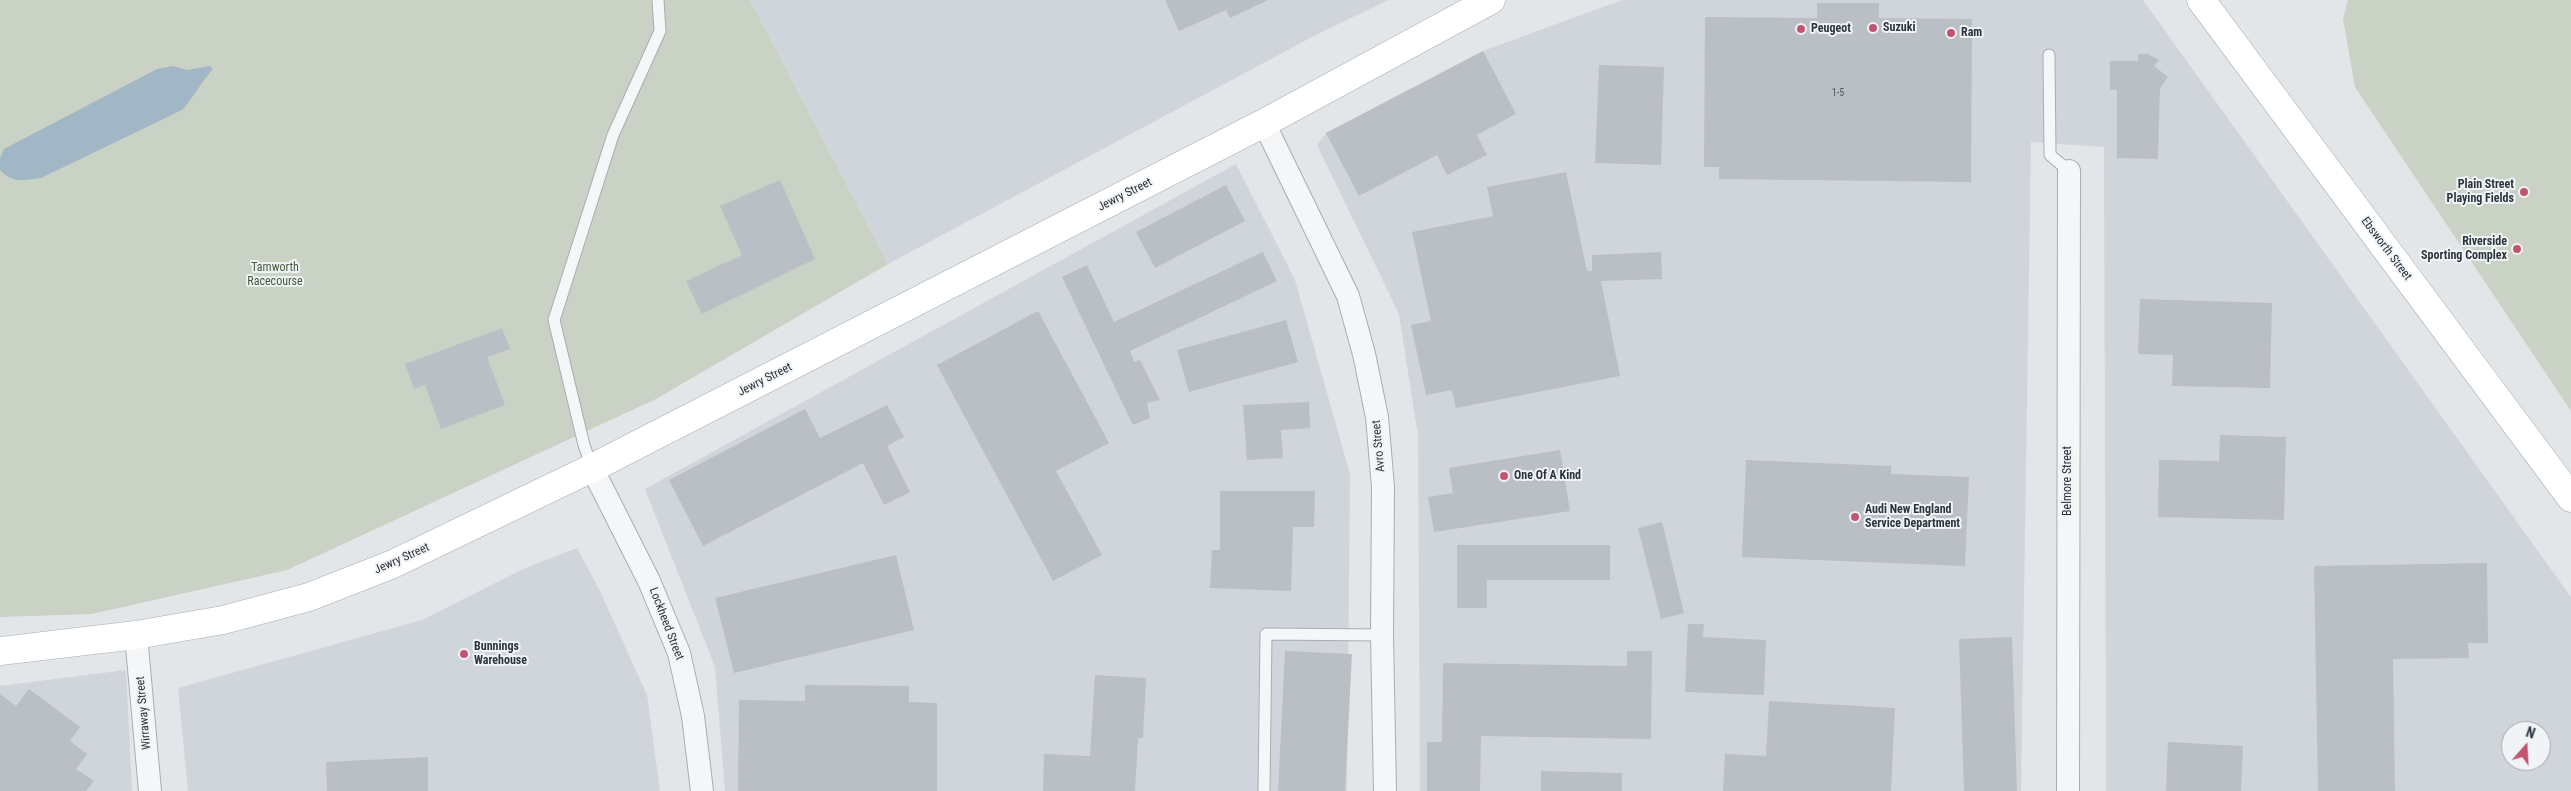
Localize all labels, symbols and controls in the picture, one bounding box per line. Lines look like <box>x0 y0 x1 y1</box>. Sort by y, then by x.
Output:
place label: Suzuki <box>1883 21 1915 35</box>
place label: Peugeot <box>1811 22 1851 36</box>
marker: Suzuki <box>1867 22 1879 34</box>
marker: Peugeot <box>1795 23 1807 35</box>
place label: Ram <box>1961 26 1982 40</box>
marker: Ram <box>1945 27 1957 39</box>
house number: 1-5 <box>1832 87 1844 99</box>
street label: Jewry Street <box>1096 175 1154 215</box>
place label: Plain Street Playing Fields <box>2447 178 2514 206</box>
marker: Plain Street Playing Fields <box>2518 186 2530 198</box>
street label: Ebsworth Street <box>2358 215 2414 283</box>
place label: Riverside Sporting Complex <box>2421 235 2507 263</box>
marker: Riverside Sporting Complex <box>2511 243 2523 255</box>
park label: Tamworth Racecourse <box>247 261 303 289</box>
street label: Jewry Street <box>736 360 794 400</box>
street label: Avro Street <box>1370 419 1388 473</box>
street label: Belmore Street <box>2061 446 2075 516</box>
place label: One Of A Kind <box>1514 469 1581 483</box>
marker: One Of A Kind <box>1498 470 1510 482</box>
place label: Audi New England Service Department <box>1865 503 1960 531</box>
marker: Audi New England Service Department <box>1849 511 1861 523</box>
street label: Jewry Street <box>372 540 432 578</box>
street label: Lockheed Street <box>646 586 686 662</box>
place label: Bunnings Warehouse <box>474 640 527 668</box>
marker: Bunnings Warehouse <box>458 648 470 660</box>
street label: Wirraway Street <box>134 675 154 751</box>
north arrow <box>2501 721 2551 771</box>
text: N <box>2524 724 2537 742</box>

